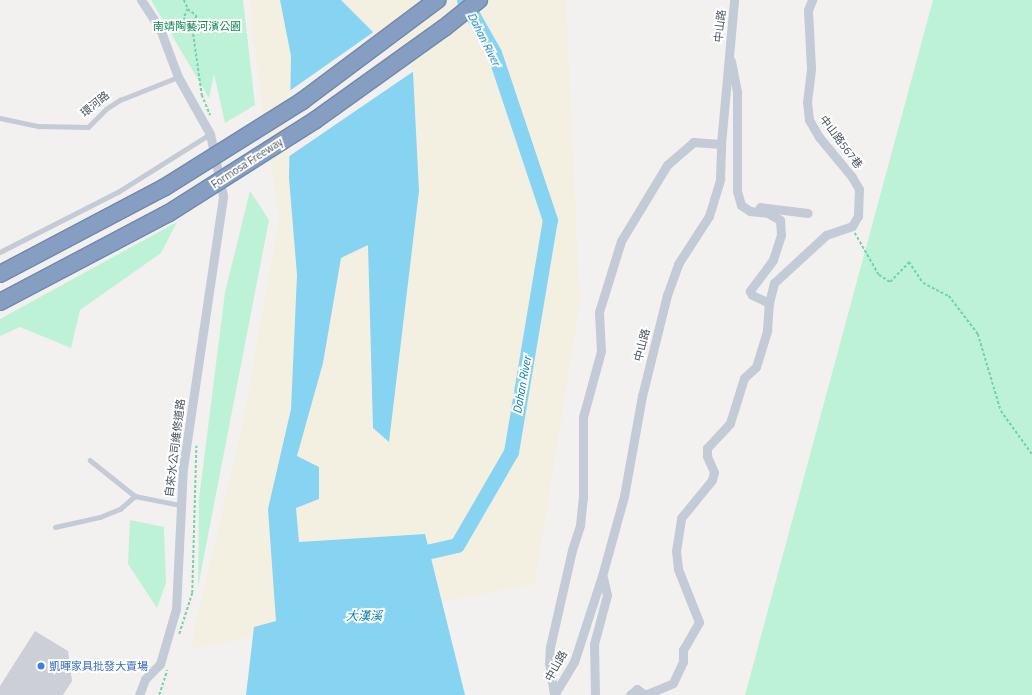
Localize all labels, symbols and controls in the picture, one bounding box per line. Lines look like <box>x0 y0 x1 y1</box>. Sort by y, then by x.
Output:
street label: 中山路 <box>712 9 728 43</box>
water label: Dahan River <box>464 10 504 68</box>
park label: 南靖陶藝河濱公園 <box>153 19 241 33</box>
street label: 環河路 <box>78 88 112 120</box>
street label: 中山路567巷 <box>817 113 865 171</box>
street label: Formosa Freeway <box>209 135 285 191</box>
street label: 中山路 <box>632 327 652 363</box>
water label: Dahan River <box>510 355 534 415</box>
street label: 自來水公司維修道路 <box>162 398 188 498</box>
water label: 大漢溪 <box>346 609 382 623</box>
street label: 中山路 <box>542 648 570 684</box>
place label: 凱暉家具批發大賣場 <box>49 659 148 673</box>
marker: 凱暉家具批發大賣場 <box>36 661 46 671</box>

